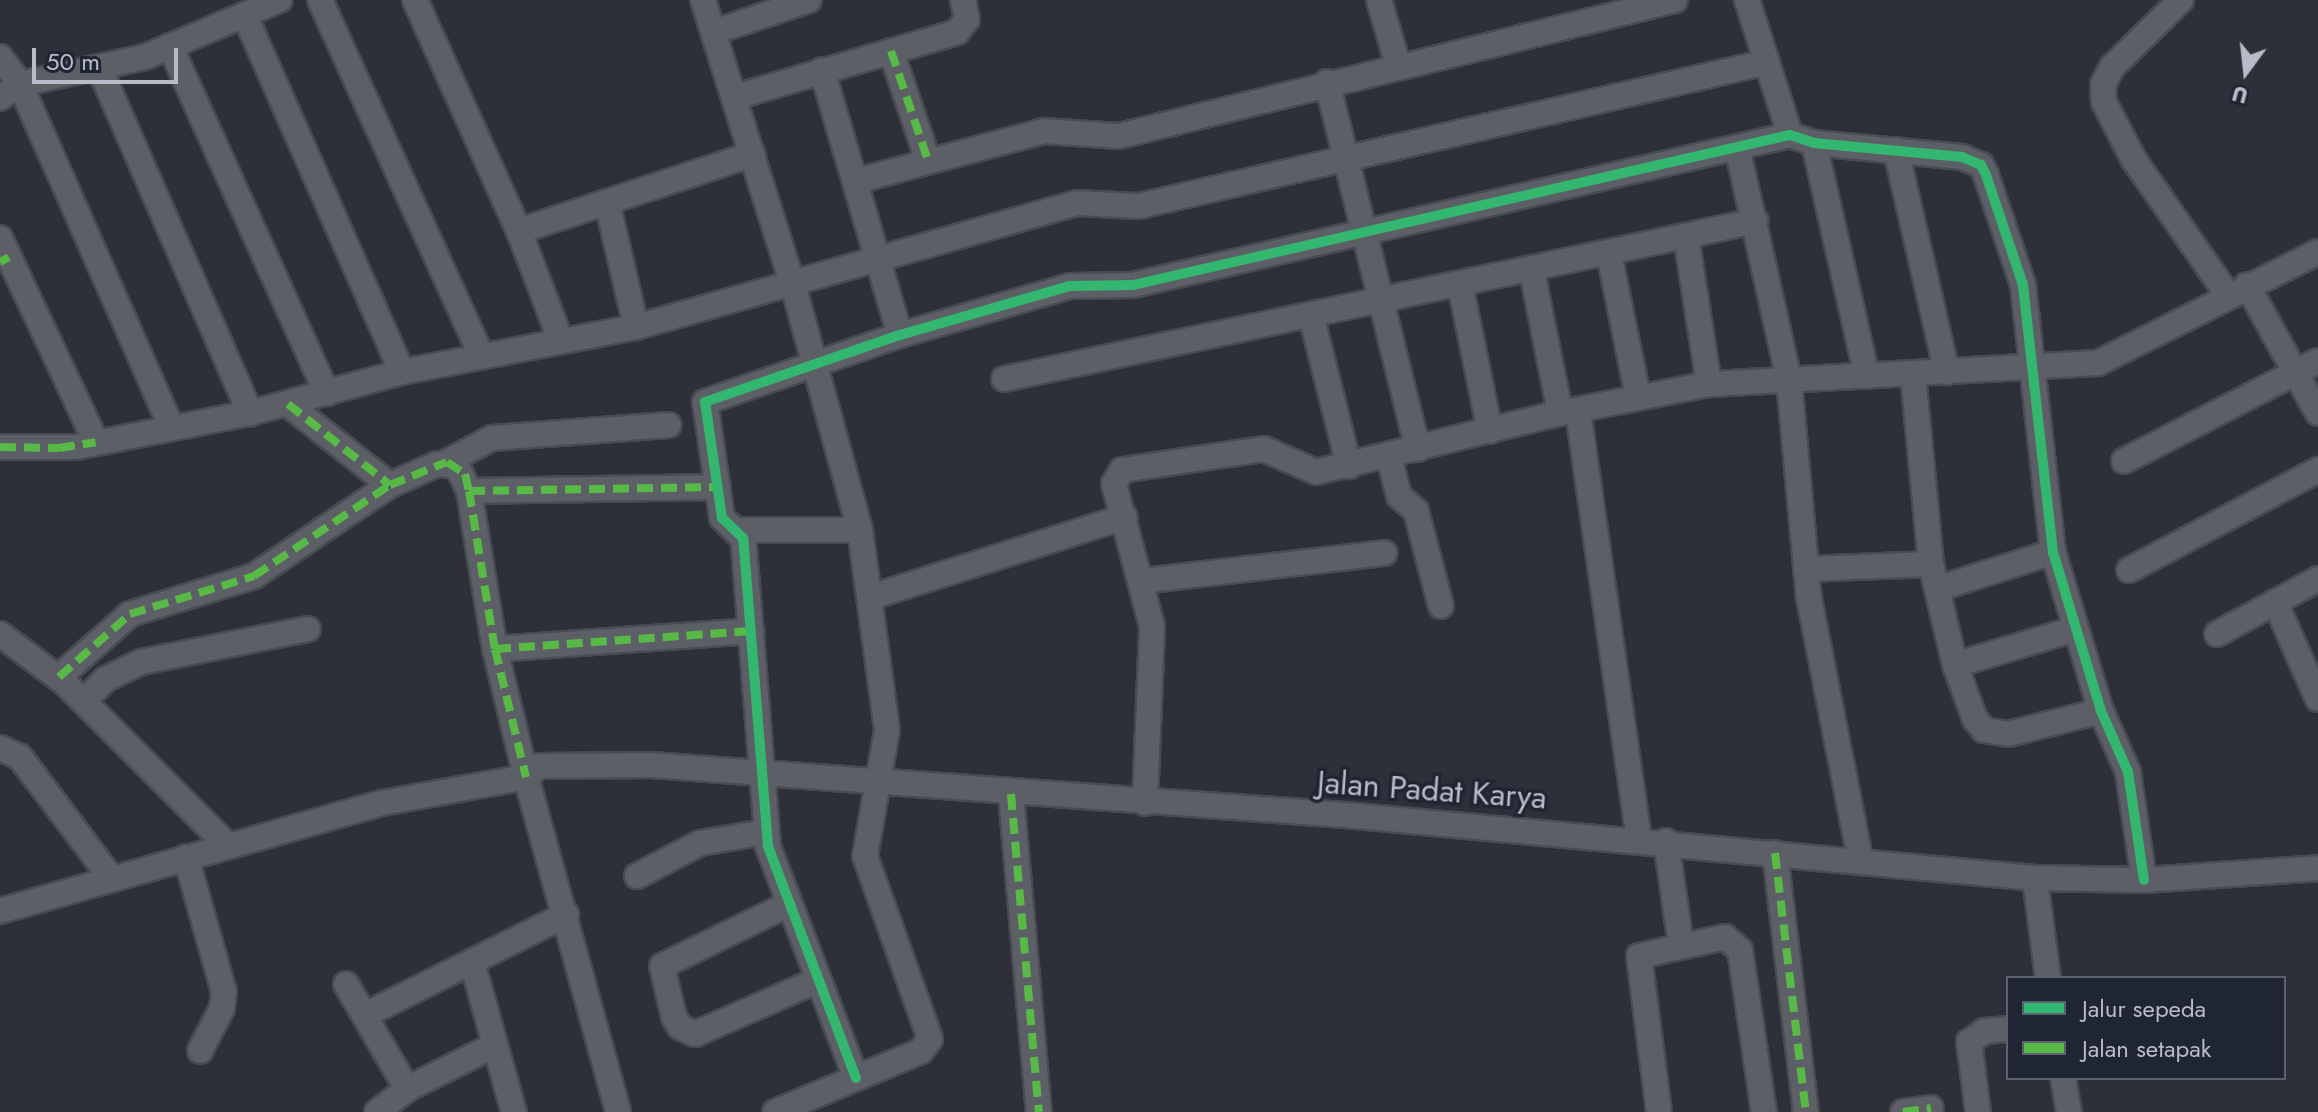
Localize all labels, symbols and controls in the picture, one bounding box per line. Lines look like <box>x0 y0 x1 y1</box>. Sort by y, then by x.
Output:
scale bar <box>36 32 182 82</box>
north arrow <box>2206 32 2286 112</box>
text: 50 m <box>46 44 100 79</box>
text: U <box>2228 78 2251 113</box>
street label: Jalan Padat Karya <box>1316 763 1548 817</box>
legend <box>2006 976 2286 1080</box>
text: Jalur sepeda <box>2082 991 2206 1026</box>
text: Jalan setapak <box>2082 1031 2211 1066</box>

